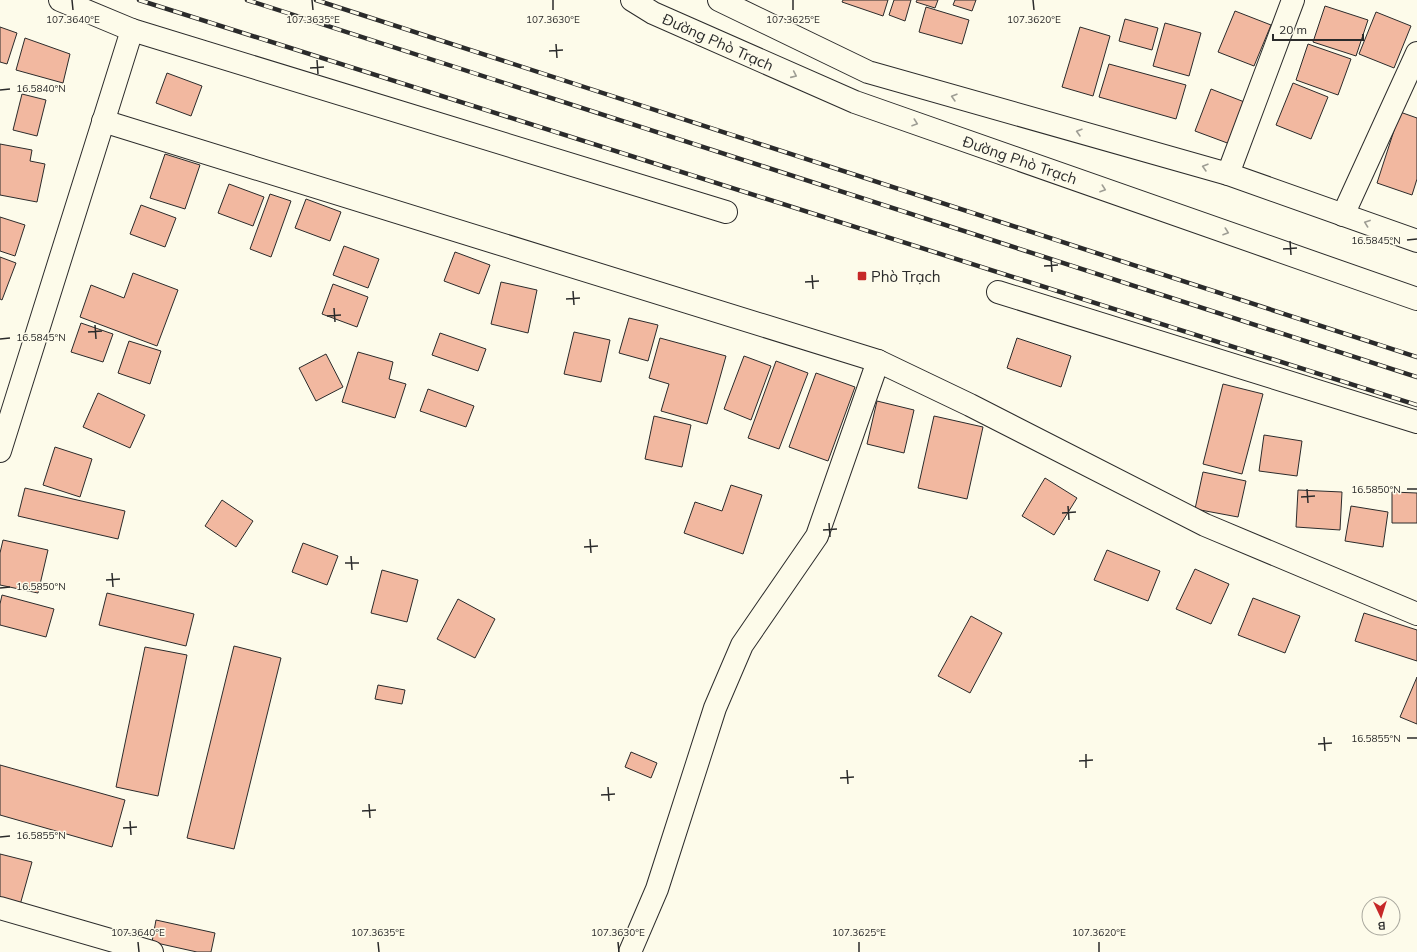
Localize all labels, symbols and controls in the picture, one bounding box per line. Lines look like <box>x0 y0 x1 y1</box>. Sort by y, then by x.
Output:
street label: Đường Phò Trạch <box>659 9 777 75</box>
text: 107.3640°E <box>46 13 100 26</box>
text: 107.3635°E <box>286 13 340 26</box>
text: 107.3630°E <box>526 13 580 26</box>
text: 107.3625°E <box>766 13 820 26</box>
text: 107.3620°E <box>1007 13 1061 26</box>
scale bar <box>1273 16 1363 42</box>
text: 20 m <box>1279 22 1307 37</box>
one-way arrow <box>789 70 797 78</box>
text: 16.5840°N <box>16 82 66 95</box>
one-way arrow <box>951 93 958 101</box>
one-way arrow <box>911 118 918 127</box>
one-way arrow <box>1076 128 1083 137</box>
street label: Đường Phò Trạch <box>960 132 1080 188</box>
one-way arrow <box>1201 163 1208 172</box>
one-way arrow <box>1100 184 1107 193</box>
one-way arrow <box>1364 220 1371 228</box>
one-way arrow <box>1222 227 1229 236</box>
text: 16.5845°N <box>1351 234 1401 247</box>
place label: Phò Trạch <box>871 267 941 286</box>
marker: Phò Trạch <box>856 270 868 282</box>
text: 16.5845°N <box>16 331 66 344</box>
text: 16.5850°N <box>1351 483 1401 496</box>
text: 16.5850°N <box>16 580 66 593</box>
text: 16.5855°N <box>1351 732 1401 745</box>
text: 16.5855°N <box>16 829 66 842</box>
north arrow <box>1361 896 1401 936</box>
text: B <box>1377 919 1386 933</box>
text: 107.3640°E <box>111 926 165 939</box>
text: 107.3635°E <box>351 926 405 939</box>
text: 107.3630°E <box>591 926 645 939</box>
text: 107.3625°E <box>832 926 886 939</box>
text: 107.3620°E <box>1072 926 1126 939</box>

